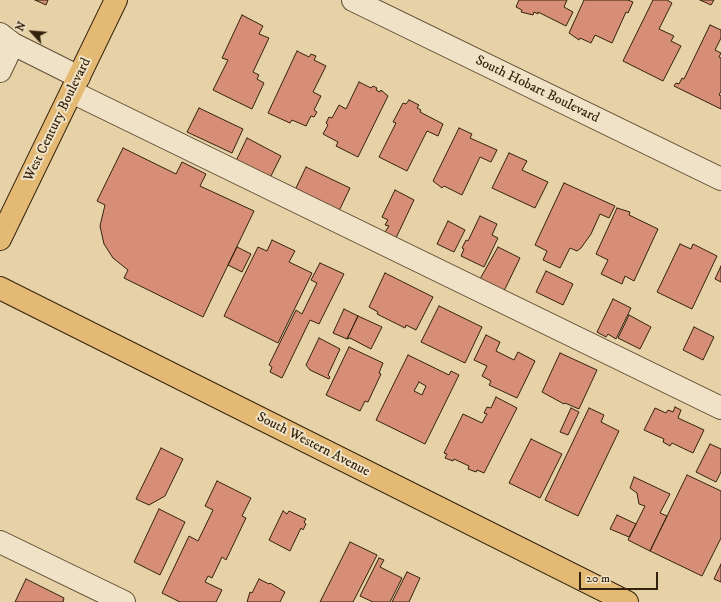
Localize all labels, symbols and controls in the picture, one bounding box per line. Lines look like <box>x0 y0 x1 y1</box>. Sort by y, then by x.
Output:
north arrow <box>12 12 52 52</box>
text: N <box>13 20 29 34</box>
street label: South Hobart Boulevard <box>472 53 602 127</box>
street label: West Century Boulevard <box>21 56 95 184</box>
street label: South Western Avenue <box>254 409 372 481</box>
scale bar <box>581 564 660 590</box>
text: 20 m <box>586 571 610 586</box>

